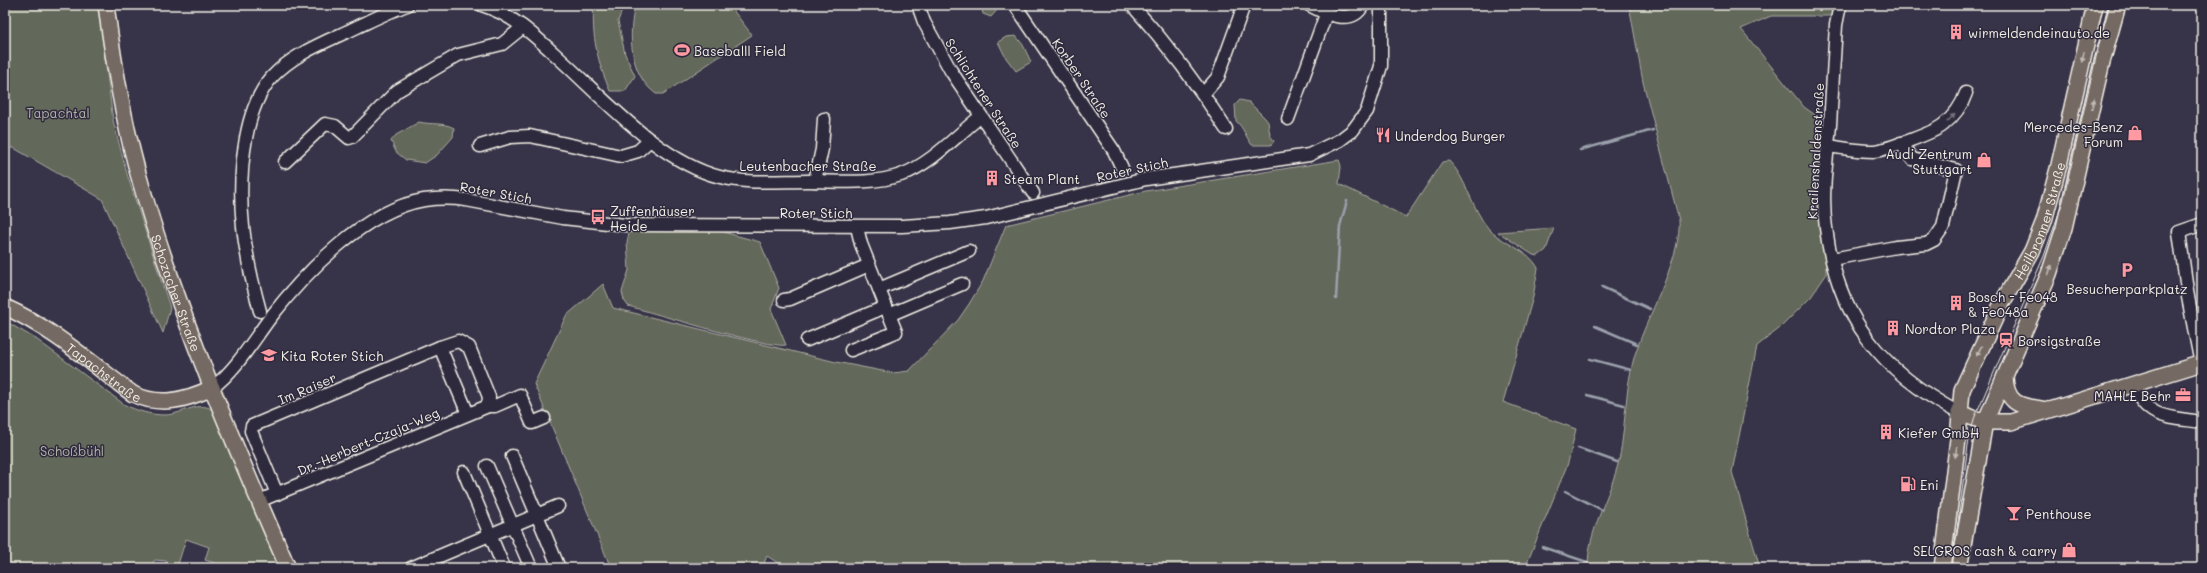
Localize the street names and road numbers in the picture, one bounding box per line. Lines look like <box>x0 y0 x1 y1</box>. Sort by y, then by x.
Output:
street label: Schlichtener Straße <box>942 35 1026 151</box>
street label: Korber Straße <box>1049 35 1115 121</box>
street label: Krailenshaldenstraße <box>1803 82 1827 220</box>
street label: Roter Stich <box>1095 153 1169 185</box>
street label: Leutenbacher Straße <box>739 157 877 174</box>
street label: Heilbronner Straße <box>2009 160 2068 282</box>
street label: Roter Stich <box>459 177 533 207</box>
street label: Roter Stich <box>780 204 852 221</box>
street label: Schozacher Straße <box>148 232 205 354</box>
street label: Tapachstraße <box>64 338 144 405</box>
street label: Im Raiser <box>275 368 339 408</box>
street label: Dr.-Herbert-Czaja-Weg <box>295 403 441 479</box>

